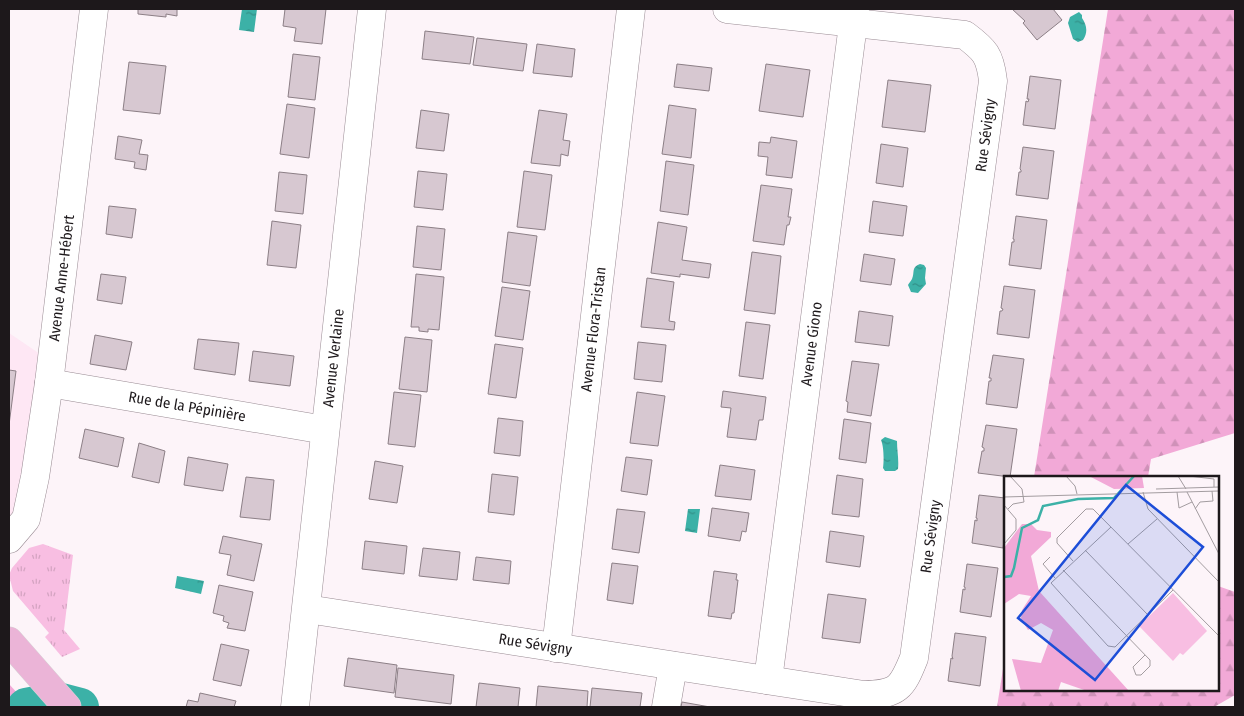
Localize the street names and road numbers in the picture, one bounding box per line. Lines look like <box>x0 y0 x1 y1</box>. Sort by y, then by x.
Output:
street label: Rue Sévigny <box>972 97 1000 173</box>
street label: Avenue Anne-Hébert <box>45 214 78 342</box>
street label: Avenue Flora-Tristan <box>577 266 610 393</box>
street label: Avenue Giono <box>797 301 826 387</box>
street label: Avenue Verlaine <box>319 308 348 408</box>
street label: Rue de la Pépinière <box>127 388 247 425</box>
street label: Rue Sévigny <box>917 498 945 574</box>
street label: Rue Sévigny <box>497 630 573 659</box>

